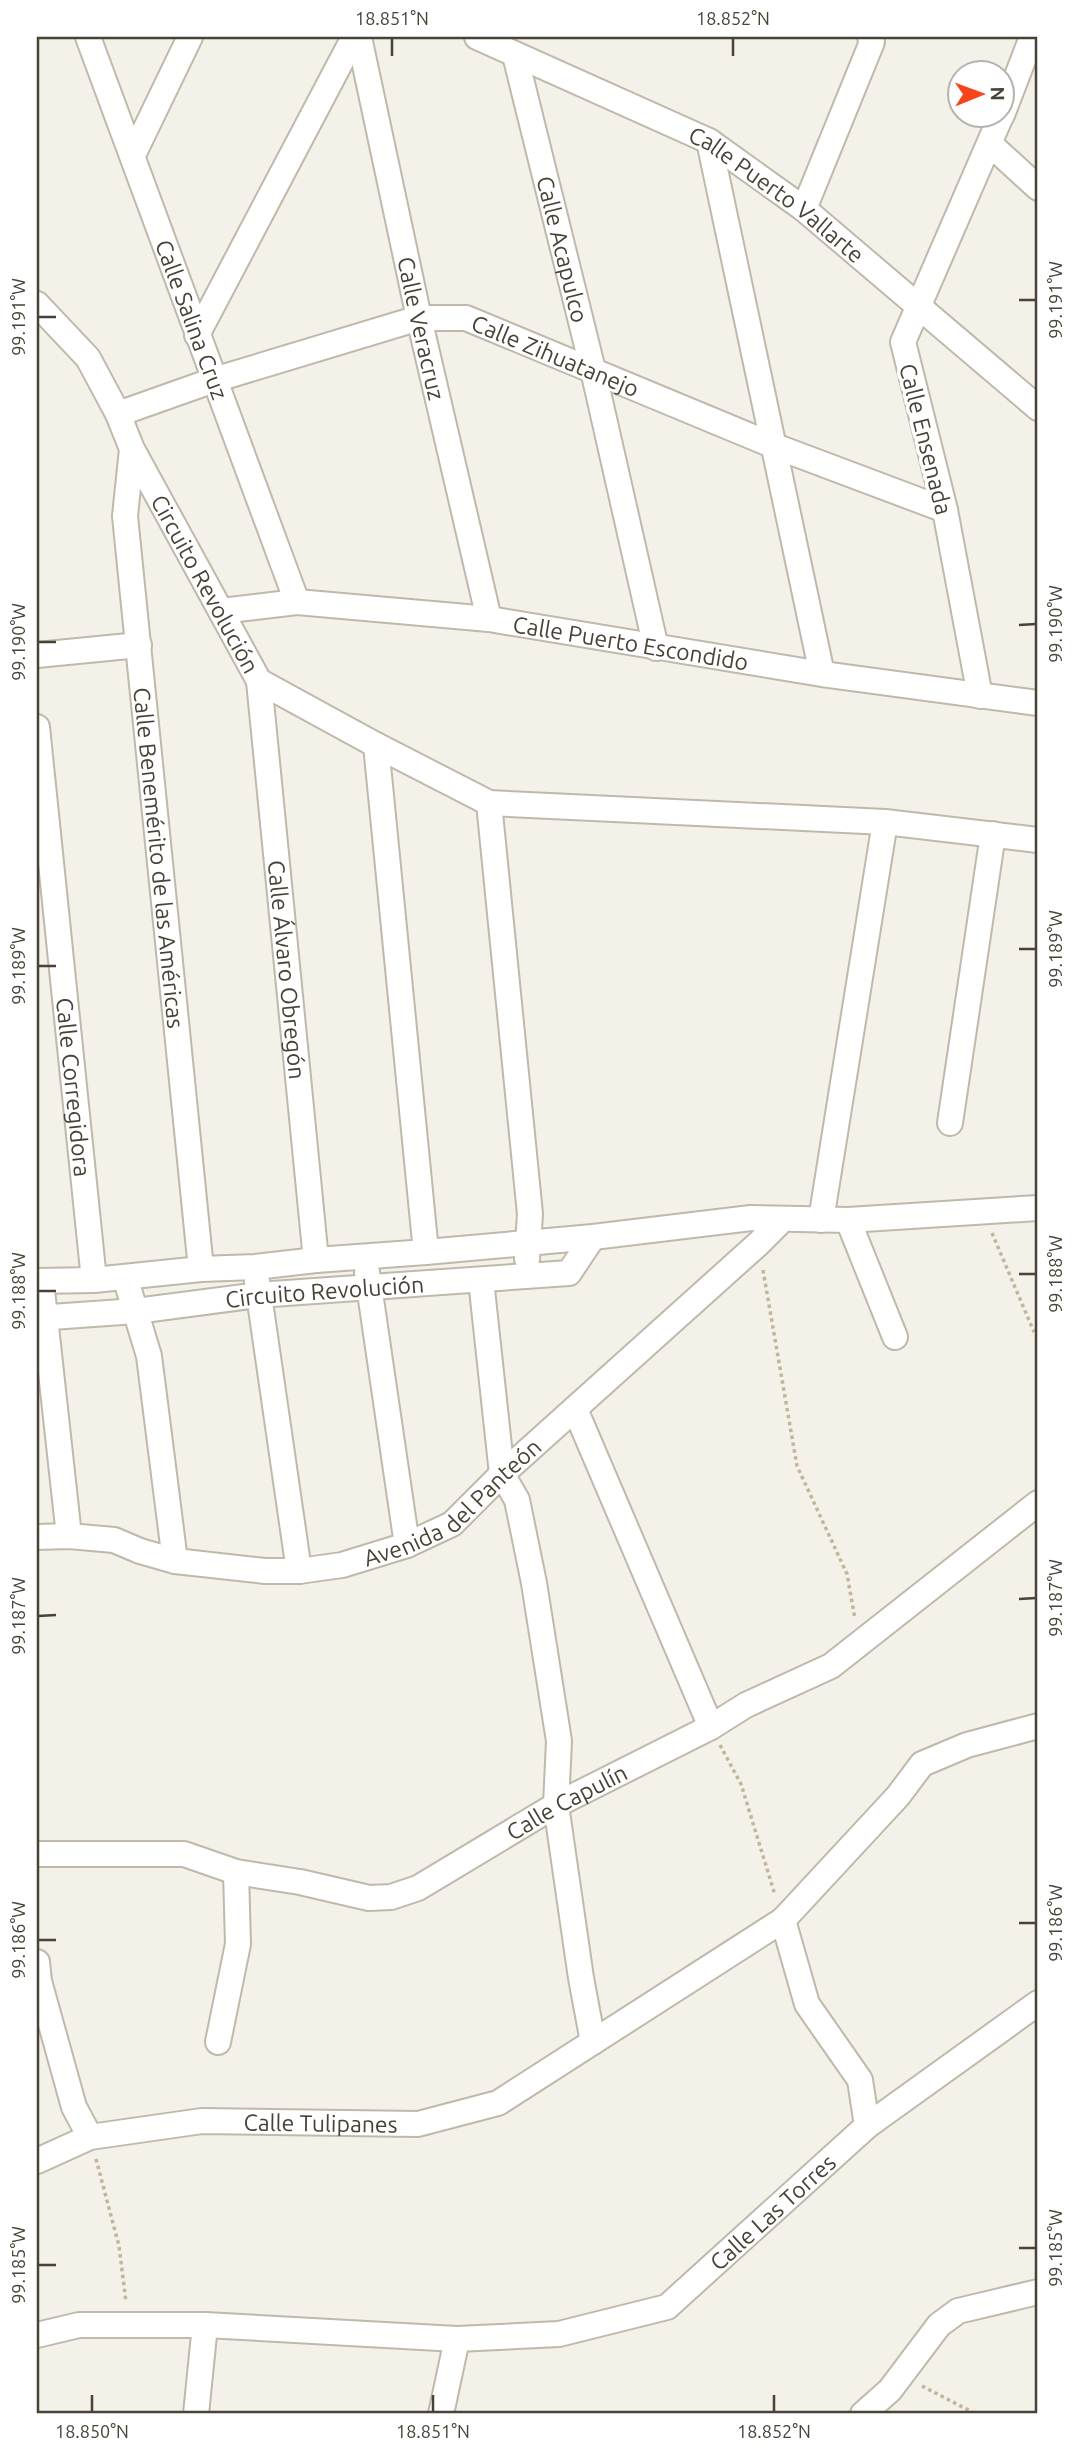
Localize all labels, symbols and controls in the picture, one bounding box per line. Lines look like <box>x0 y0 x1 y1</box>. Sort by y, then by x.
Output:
text: 18.851°N <box>355 8 429 28</box>
text: 18.852°N <box>696 8 770 28</box>
north arrow <box>946 60 1016 130</box>
text: N <box>987 86 1009 101</box>
street label: Calle Puerto Vallarte <box>685 121 869 267</box>
street label: Calle Acapulco <box>533 173 593 325</box>
street label: Calle Salina Cruz <box>152 236 233 403</box>
street label: Calle Veracruz <box>394 254 450 402</box>
text: 99.191°W <box>1045 261 1065 339</box>
text: 99.191°W <box>8 278 28 356</box>
street label: Calle Zihuatanejo <box>468 309 643 401</box>
street label: Calle Ensenada <box>895 361 957 517</box>
street label: Circuito Revolución <box>147 490 265 677</box>
text: 99.190°W <box>1045 585 1065 663</box>
text: 99.190°W <box>8 603 28 681</box>
street label: Calle Puerto Escondido <box>511 611 750 674</box>
street label: Calle Benemérito de las Américas <box>130 686 189 1030</box>
street label: Calle Álvaro Obregón <box>264 859 311 1080</box>
text: 99.189°W <box>1045 910 1065 988</box>
text: 99.189°W <box>8 927 28 1005</box>
street label: Calle Corregidora <box>52 996 96 1178</box>
text: 99.188°W <box>1045 1235 1065 1313</box>
text: 99.188°W <box>8 1252 28 1330</box>
street label: Circuito Revolución <box>224 1271 425 1312</box>
street label: Avenida del Panteón <box>360 1433 545 1570</box>
text: 99.187°W <box>1045 1559 1065 1637</box>
text: 99.187°W <box>8 1577 28 1655</box>
street label: Calle Capulín <box>502 1759 631 1844</box>
text: 99.186°W <box>1045 1884 1065 1962</box>
text: 99.186°W <box>8 1901 28 1979</box>
street label: Calle Tulipanes <box>243 2109 398 2136</box>
street label: Calle Las Torres <box>705 2149 840 2275</box>
text: 99.185°W <box>1045 2209 1065 2287</box>
text: 99.185°W <box>8 2226 28 2304</box>
text: 18.850°N <box>55 2421 129 2441</box>
text: 18.851°N <box>396 2421 470 2441</box>
text: 18.852°N <box>737 2421 811 2441</box>

